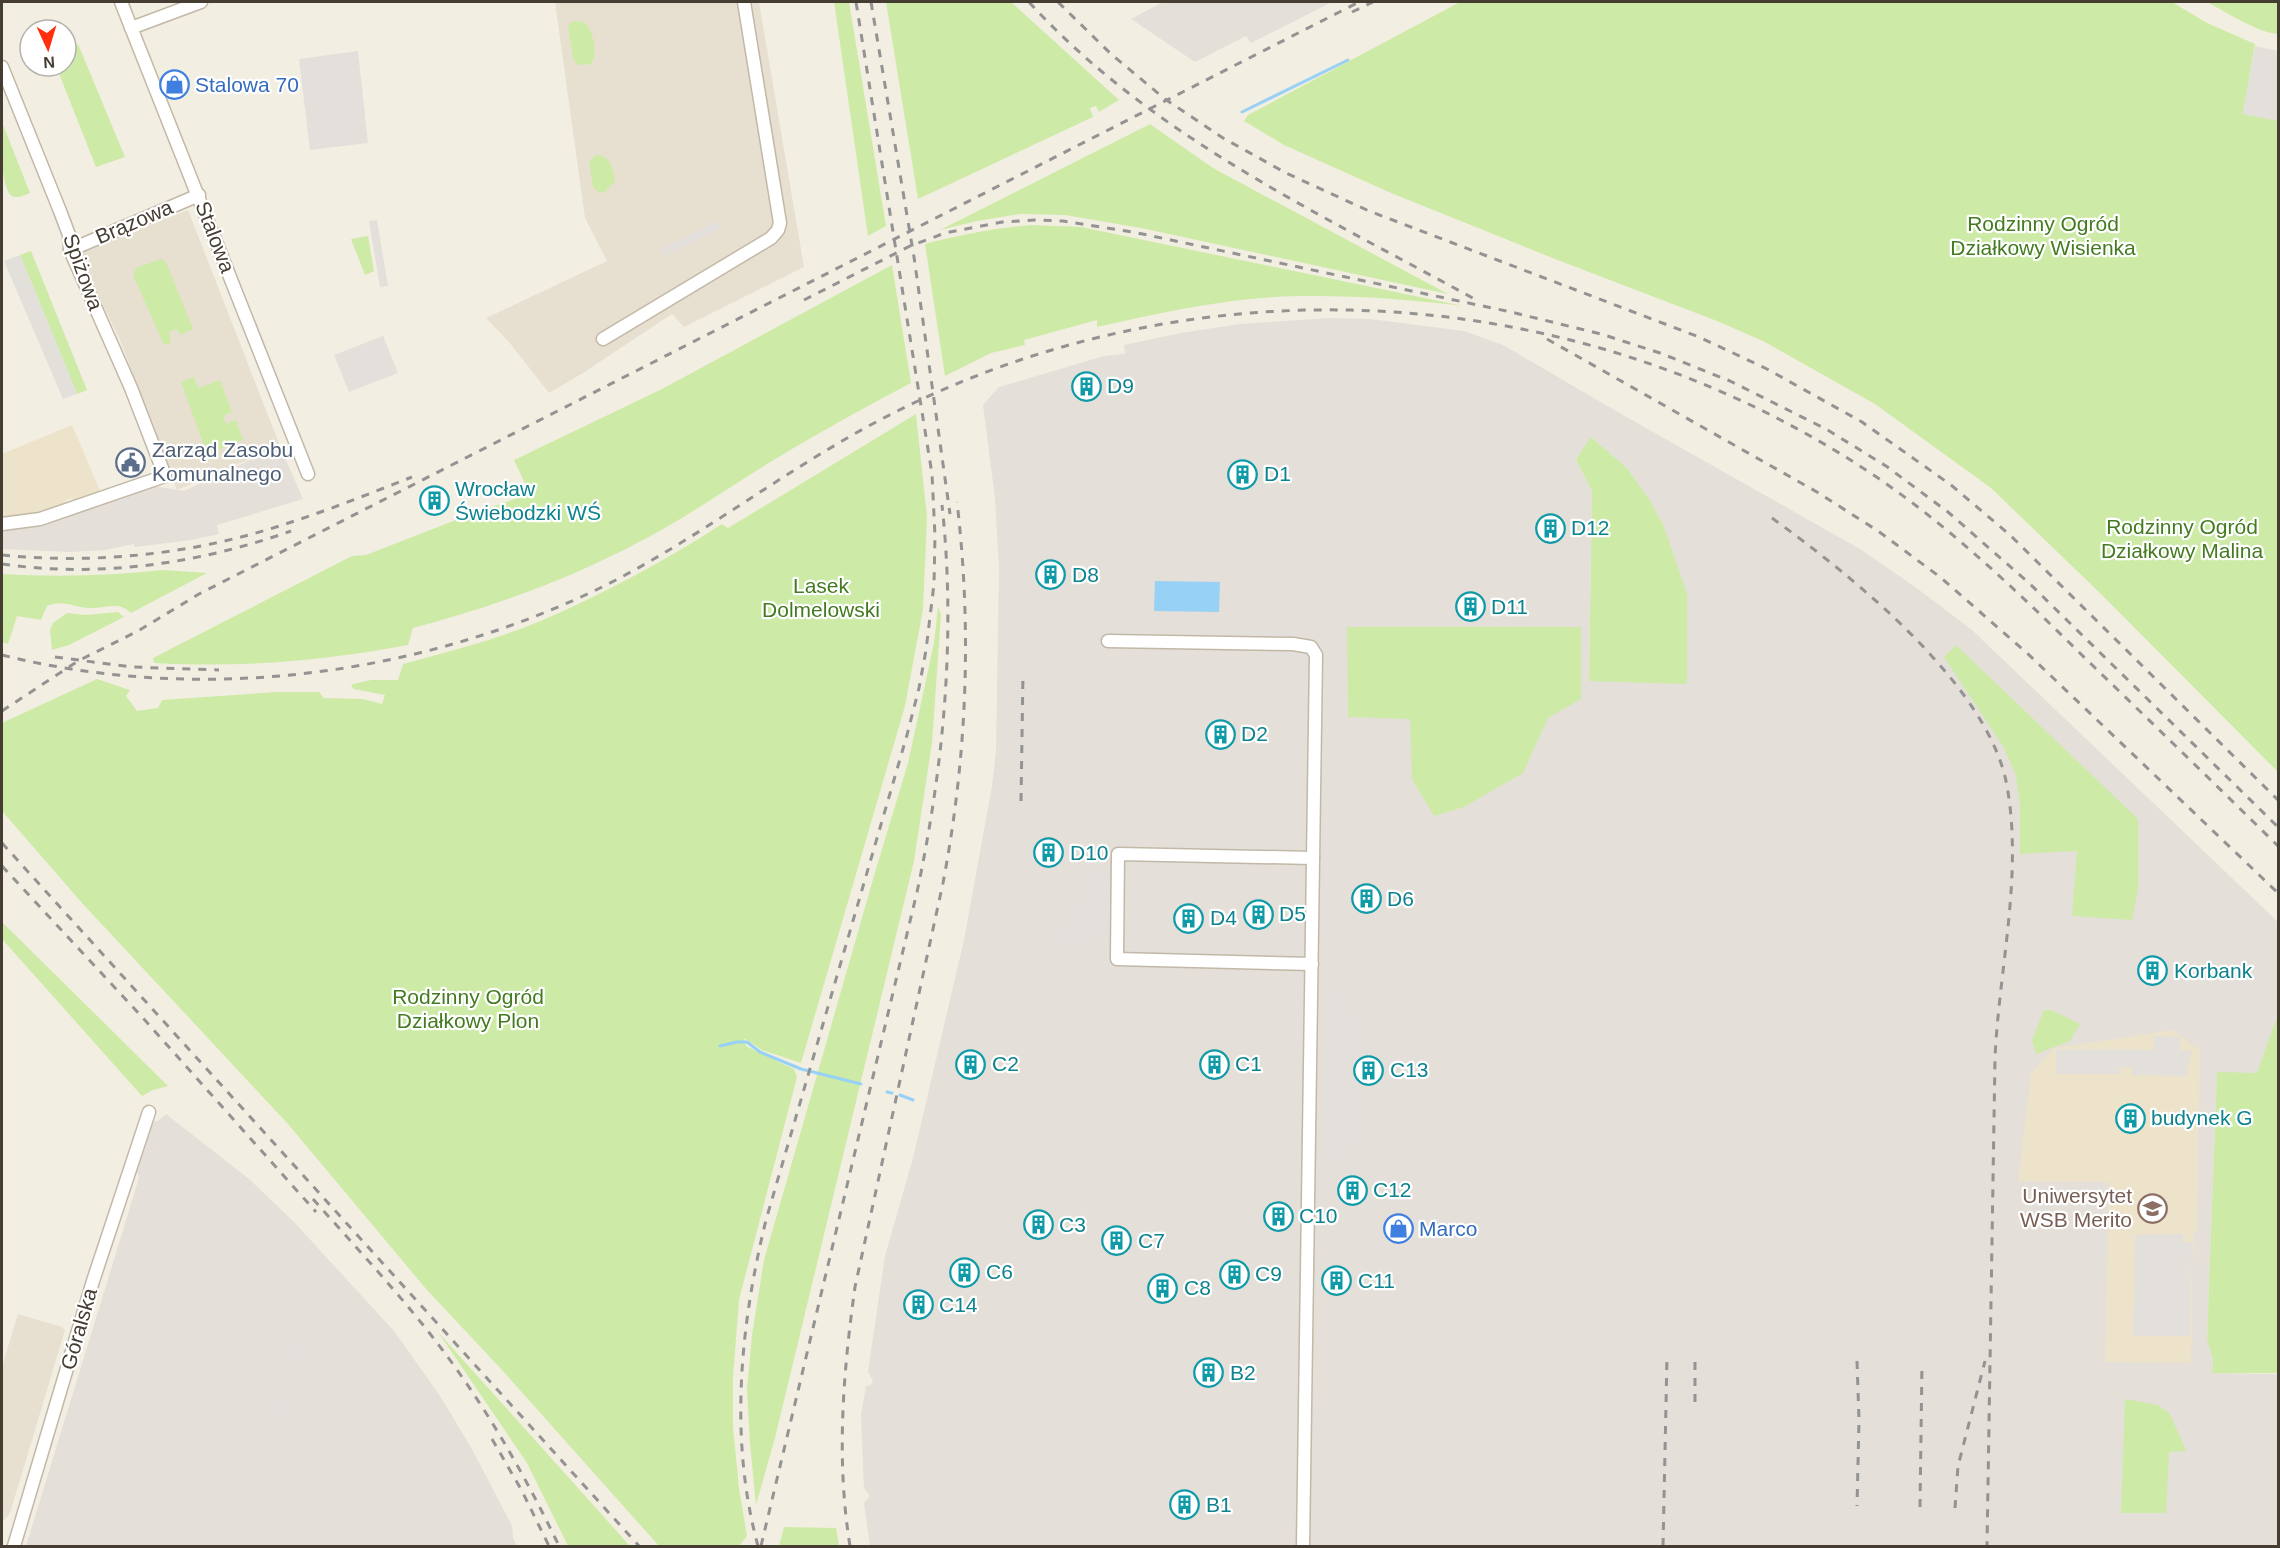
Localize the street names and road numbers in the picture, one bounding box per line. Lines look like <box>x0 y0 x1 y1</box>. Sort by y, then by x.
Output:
street label: Brązowa <box>92 195 176 248</box>
street label: Stalowa <box>191 198 240 276</box>
street label: Spiżowa <box>59 231 108 313</box>
street label: Góralska <box>56 1285 101 1372</box>

